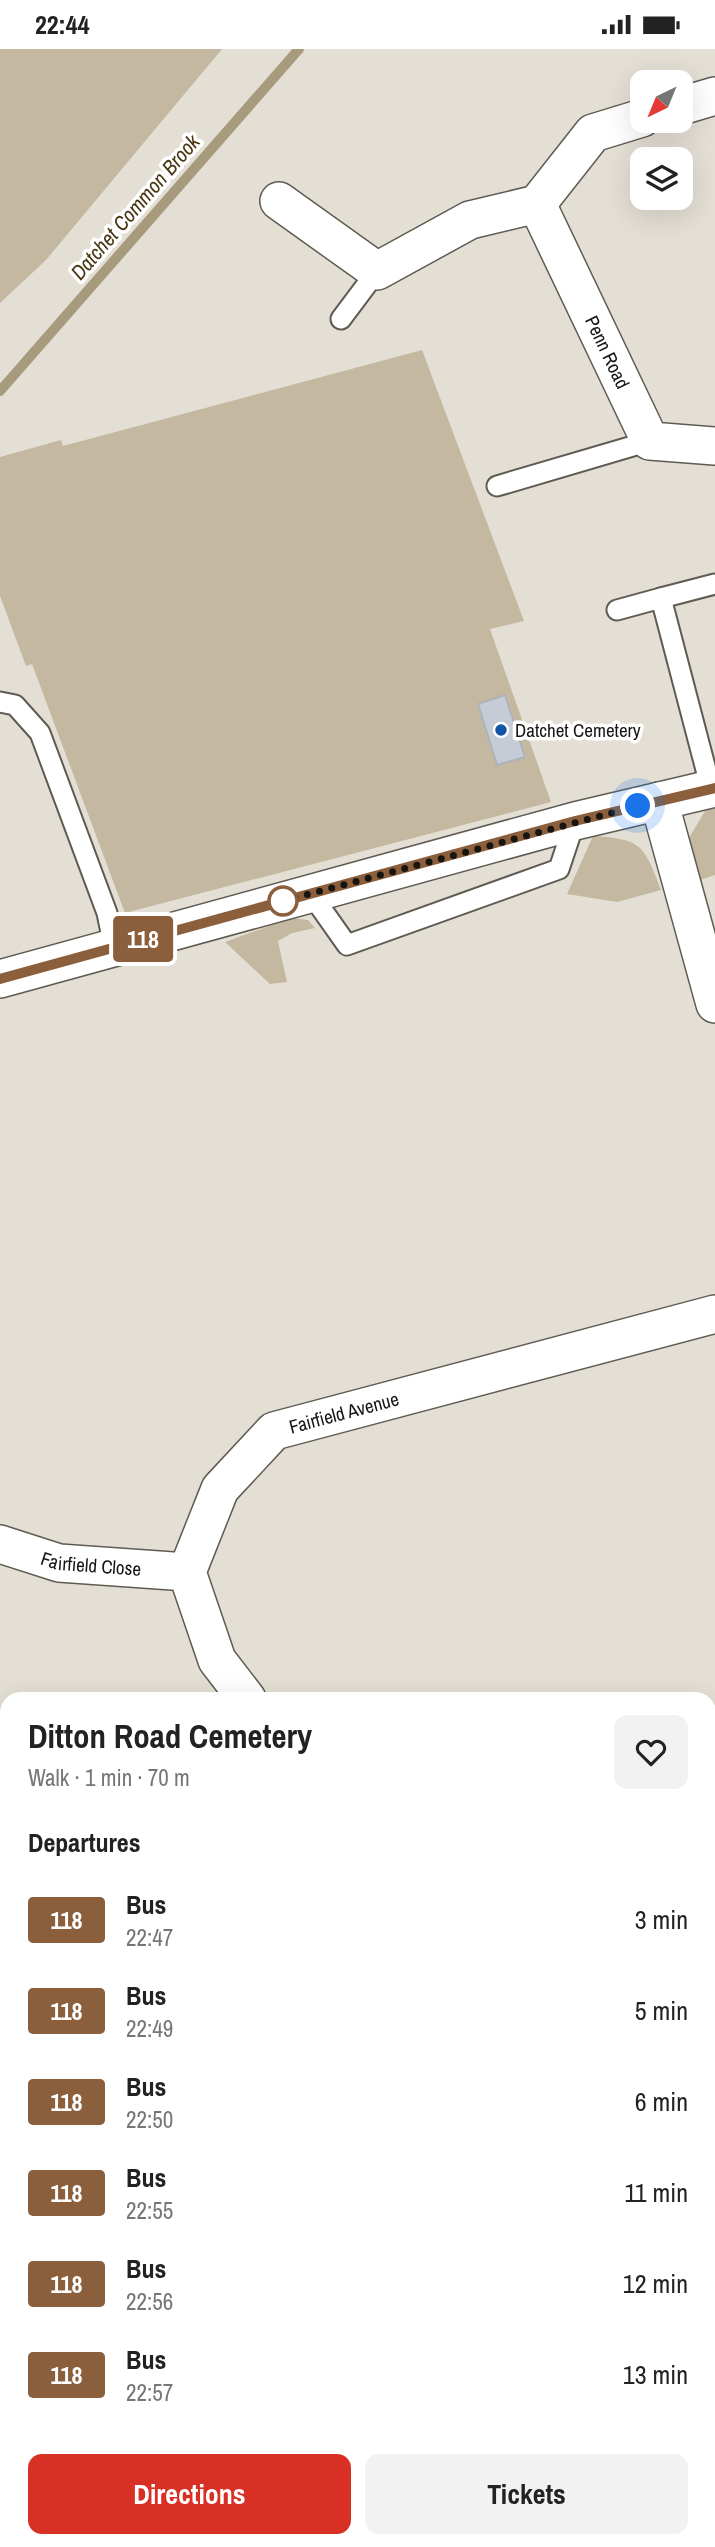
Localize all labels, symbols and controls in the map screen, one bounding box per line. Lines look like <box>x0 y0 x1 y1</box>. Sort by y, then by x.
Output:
text: 22:44 <box>35 7 90 42</box>
north arrow <box>630 70 693 133</box>
map controls <box>630 70 693 210</box>
water label: Datchet Common Brook <box>64 127 207 286</box>
button: layers <box>630 147 693 210</box>
street label: Penn Road <box>579 311 636 393</box>
place label: Datchet Cemetery <box>515 717 641 743</box>
marker: Datchet Cemetery <box>493 722 509 738</box>
your location <box>620 788 655 823</box>
unlabelled marker <box>268 886 298 916</box>
line badge: 118 <box>103 916 183 962</box>
text: 118 <box>127 923 159 955</box>
street label: Fairfield Avenue <box>286 1385 402 1439</box>
street label: Fairfield Close <box>38 1545 142 1582</box>
text: Ditton Road Cemetery <box>28 1714 312 1758</box>
button: heart <box>614 1715 688 1789</box>
text: Walk · 1 min · 70 m <box>28 1762 190 1793</box>
text: Departures <box>28 1825 141 1860</box>
text: Bus <box>126 1887 166 1922</box>
text: 3 min <box>635 1902 688 1937</box>
text: 118 <box>51 1904 82 1936</box>
text: 22:47 <box>126 1922 173 1953</box>
text: Bus <box>126 1978 166 2013</box>
text: 5 min <box>635 1993 688 2028</box>
text: 118 <box>51 1995 82 2027</box>
text: 22:49 <box>126 2013 173 2044</box>
text: Bus <box>126 2069 166 2104</box>
text: 6 min <box>635 2084 688 2119</box>
text: 118 <box>51 2086 82 2118</box>
text: 22:50 <box>126 2104 173 2135</box>
text: Bus <box>126 2160 166 2195</box>
text: 11 min <box>624 2175 688 2210</box>
text: 118 <box>51 2177 82 2209</box>
text: 22:55 <box>126 2195 173 2226</box>
text: Bus <box>126 2251 166 2286</box>
text: 12 min <box>623 2266 688 2301</box>
text: 118 <box>51 2268 82 2300</box>
text: 22:56 <box>126 2286 173 2317</box>
text: Bus <box>126 2342 166 2377</box>
text: 13 min <box>623 2357 688 2392</box>
text: 118 <box>51 2359 82 2391</box>
text: 22:57 <box>126 2377 173 2408</box>
button: Directions <box>28 2454 351 2534</box>
button: Tickets <box>365 2454 688 2534</box>

